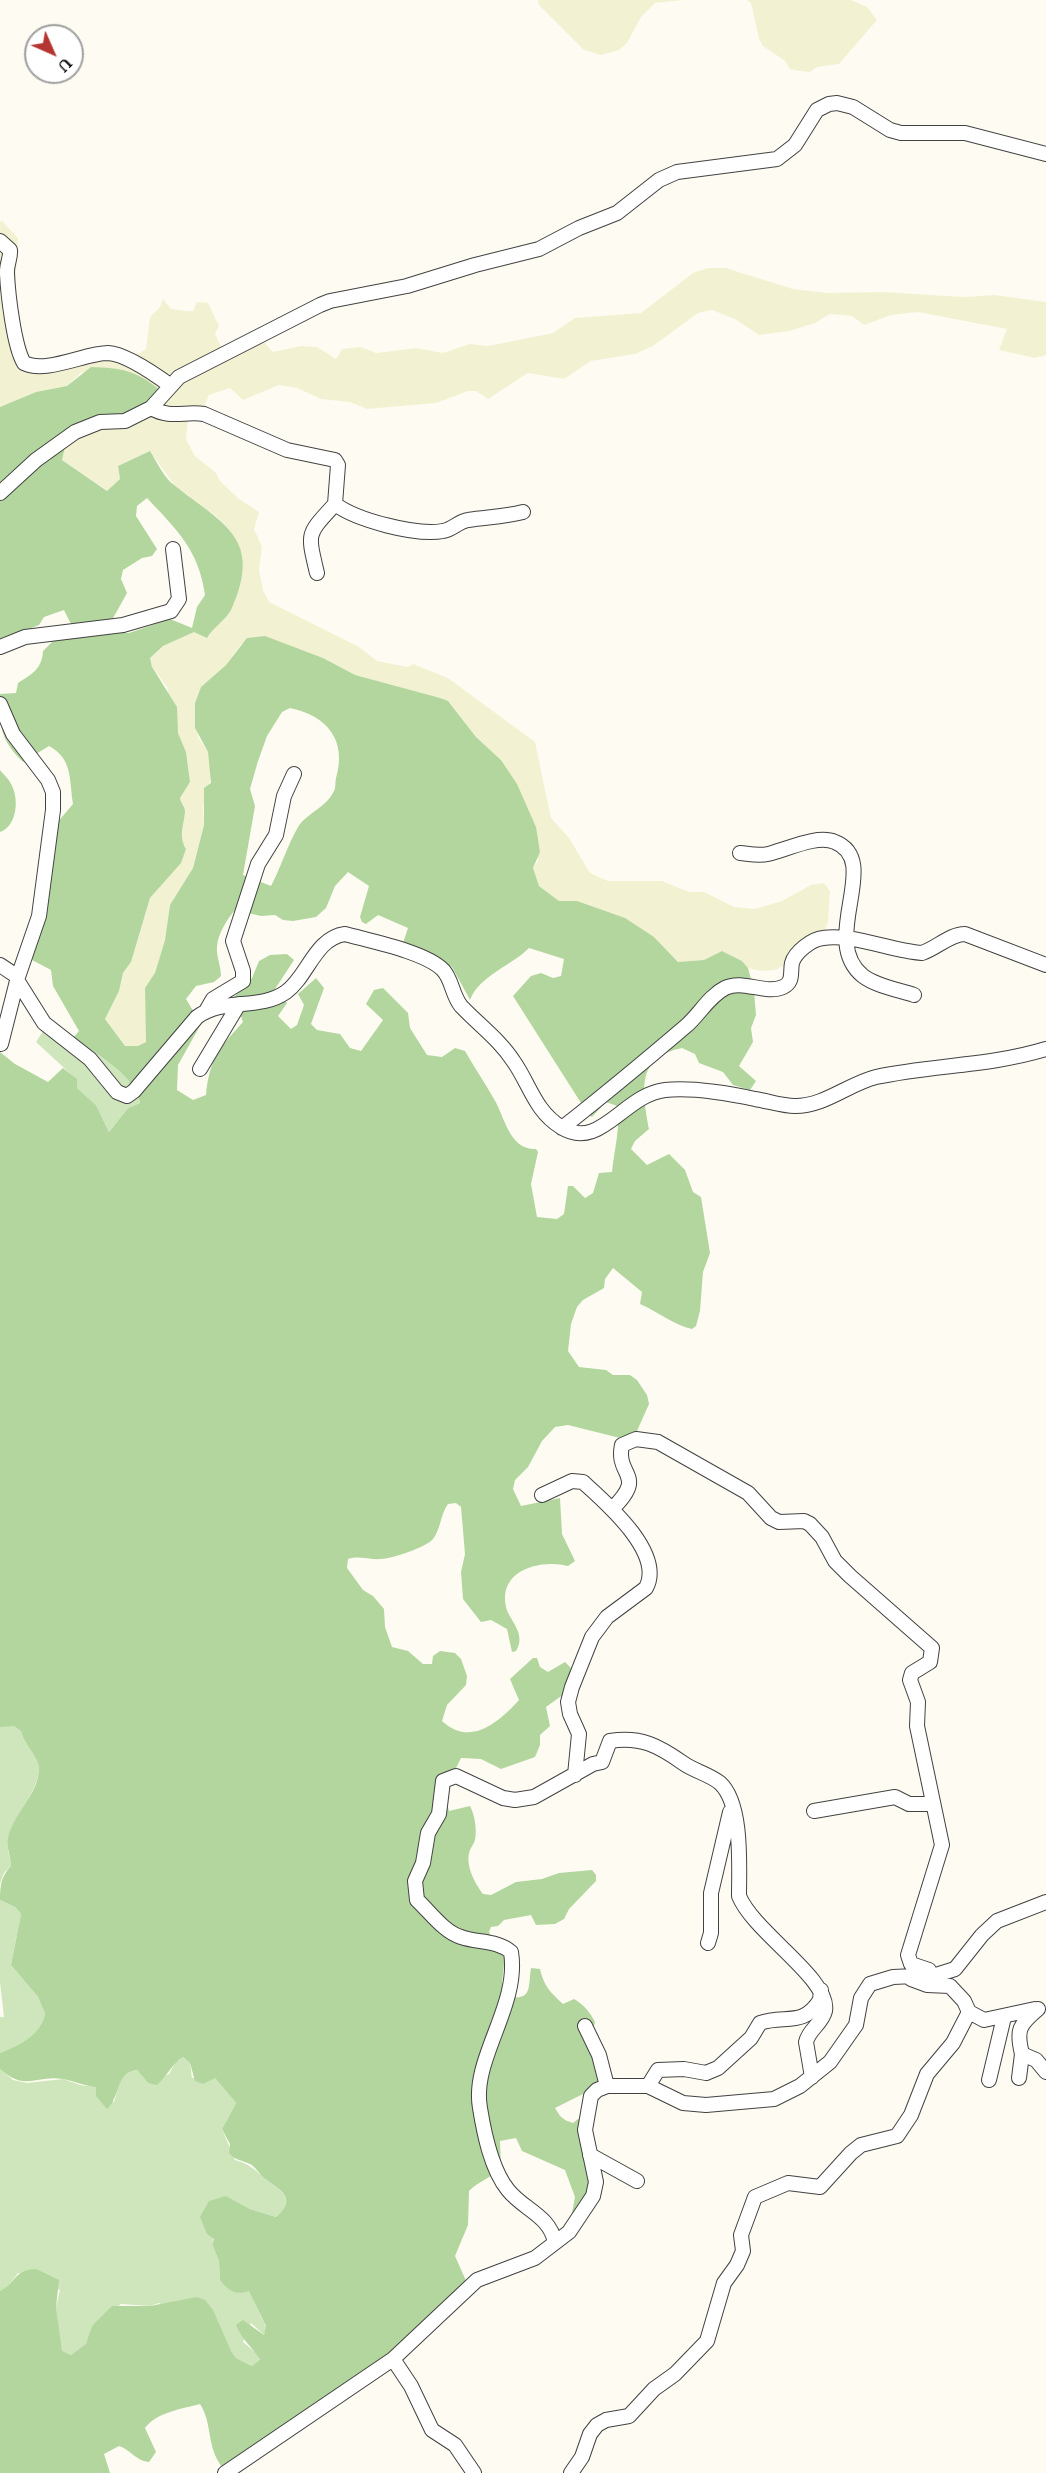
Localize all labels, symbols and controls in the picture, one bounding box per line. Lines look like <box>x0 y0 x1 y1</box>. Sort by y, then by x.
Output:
north arrow <box>24 24 84 84</box>
text: U <box>54 54 77 77</box>

